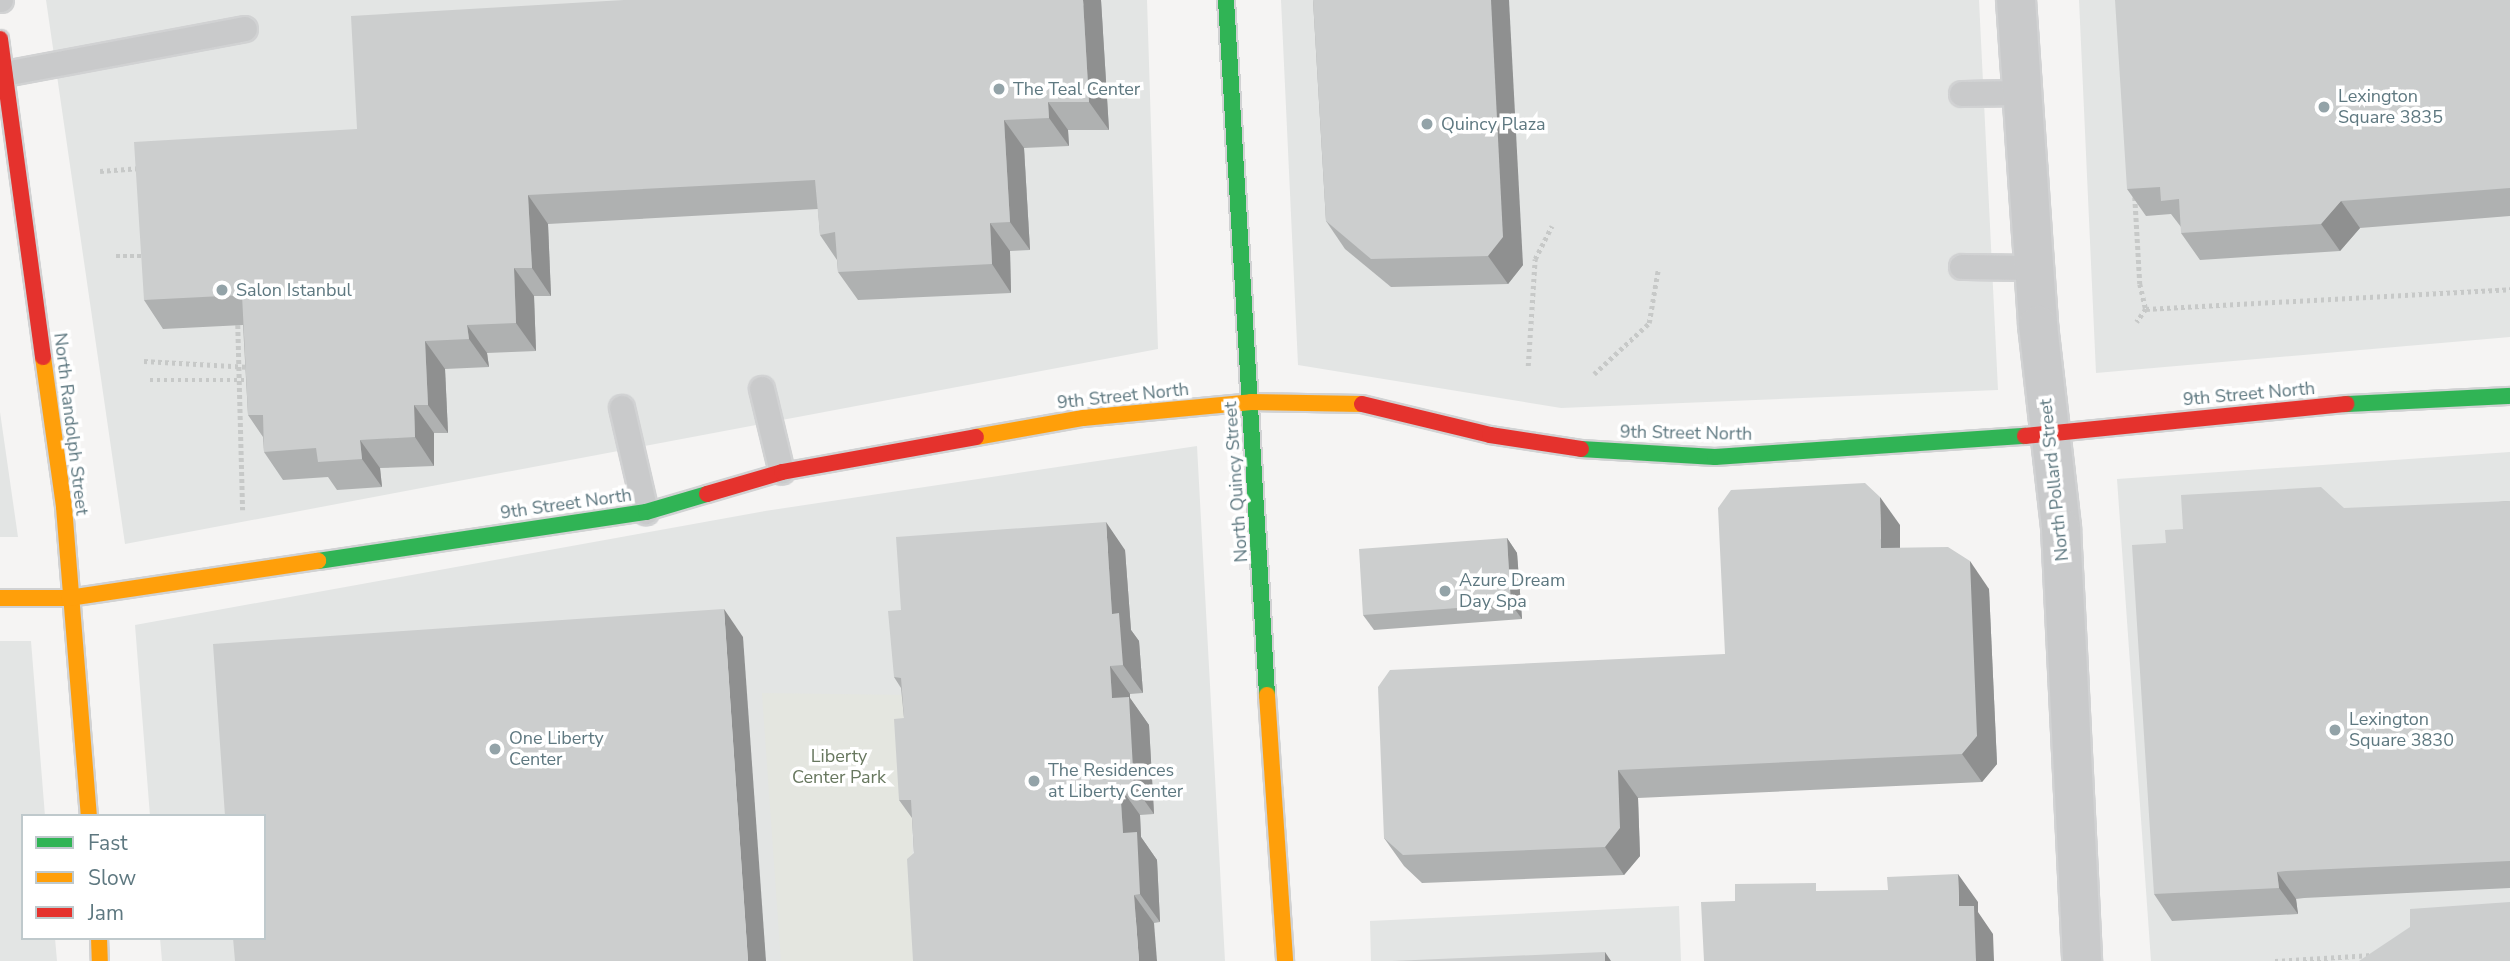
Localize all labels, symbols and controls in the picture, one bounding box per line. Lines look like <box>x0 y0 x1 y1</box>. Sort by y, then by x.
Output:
place label: The Teal Center <box>1013 78 1140 100</box>
marker: The Teal Center <box>991 81 1007 97</box>
place label: Lexington Square 3835 <box>2338 86 2443 128</box>
marker: Lexington Square 3835 <box>2316 99 2332 115</box>
place label: Quincy Plaza <box>1441 113 1546 135</box>
marker: Quincy Plaza <box>1419 116 1435 132</box>
place label: Salon Istanbul <box>236 279 352 301</box>
marker: Salon Istanbul <box>214 282 230 298</box>
street label: North Randolph Street <box>49 332 93 516</box>
street label: 9th Street North <box>2182 377 2316 411</box>
street label: 9th Street North <box>1056 378 1190 414</box>
street label: North Pollard Street <box>2035 398 2073 562</box>
street label: North Quincy Street <box>1220 401 1252 563</box>
street label: 9th Street North <box>1620 421 1752 445</box>
street label: 9th Street North <box>499 484 633 524</box>
place label: Azure Dream Day Spa <box>1459 570 1565 612</box>
marker: Azure Dream Day Spa <box>1437 583 1453 599</box>
place label: Lexington Square 3830 <box>2349 709 2454 752</box>
marker: Lexington Square 3830 <box>2327 722 2343 738</box>
place label: One Liberty Center <box>509 728 604 770</box>
marker: One Liberty Center <box>487 741 503 757</box>
park label: Liberty Center Park <box>792 746 886 788</box>
place label: The Residences at Liberty Center <box>1048 760 1183 802</box>
marker: The Residences at Liberty Center <box>1026 773 1042 789</box>
legend <box>21 814 266 940</box>
text: Fast <box>88 829 128 857</box>
text: Slow <box>88 864 136 892</box>
text: Jam <box>88 899 124 927</box>

